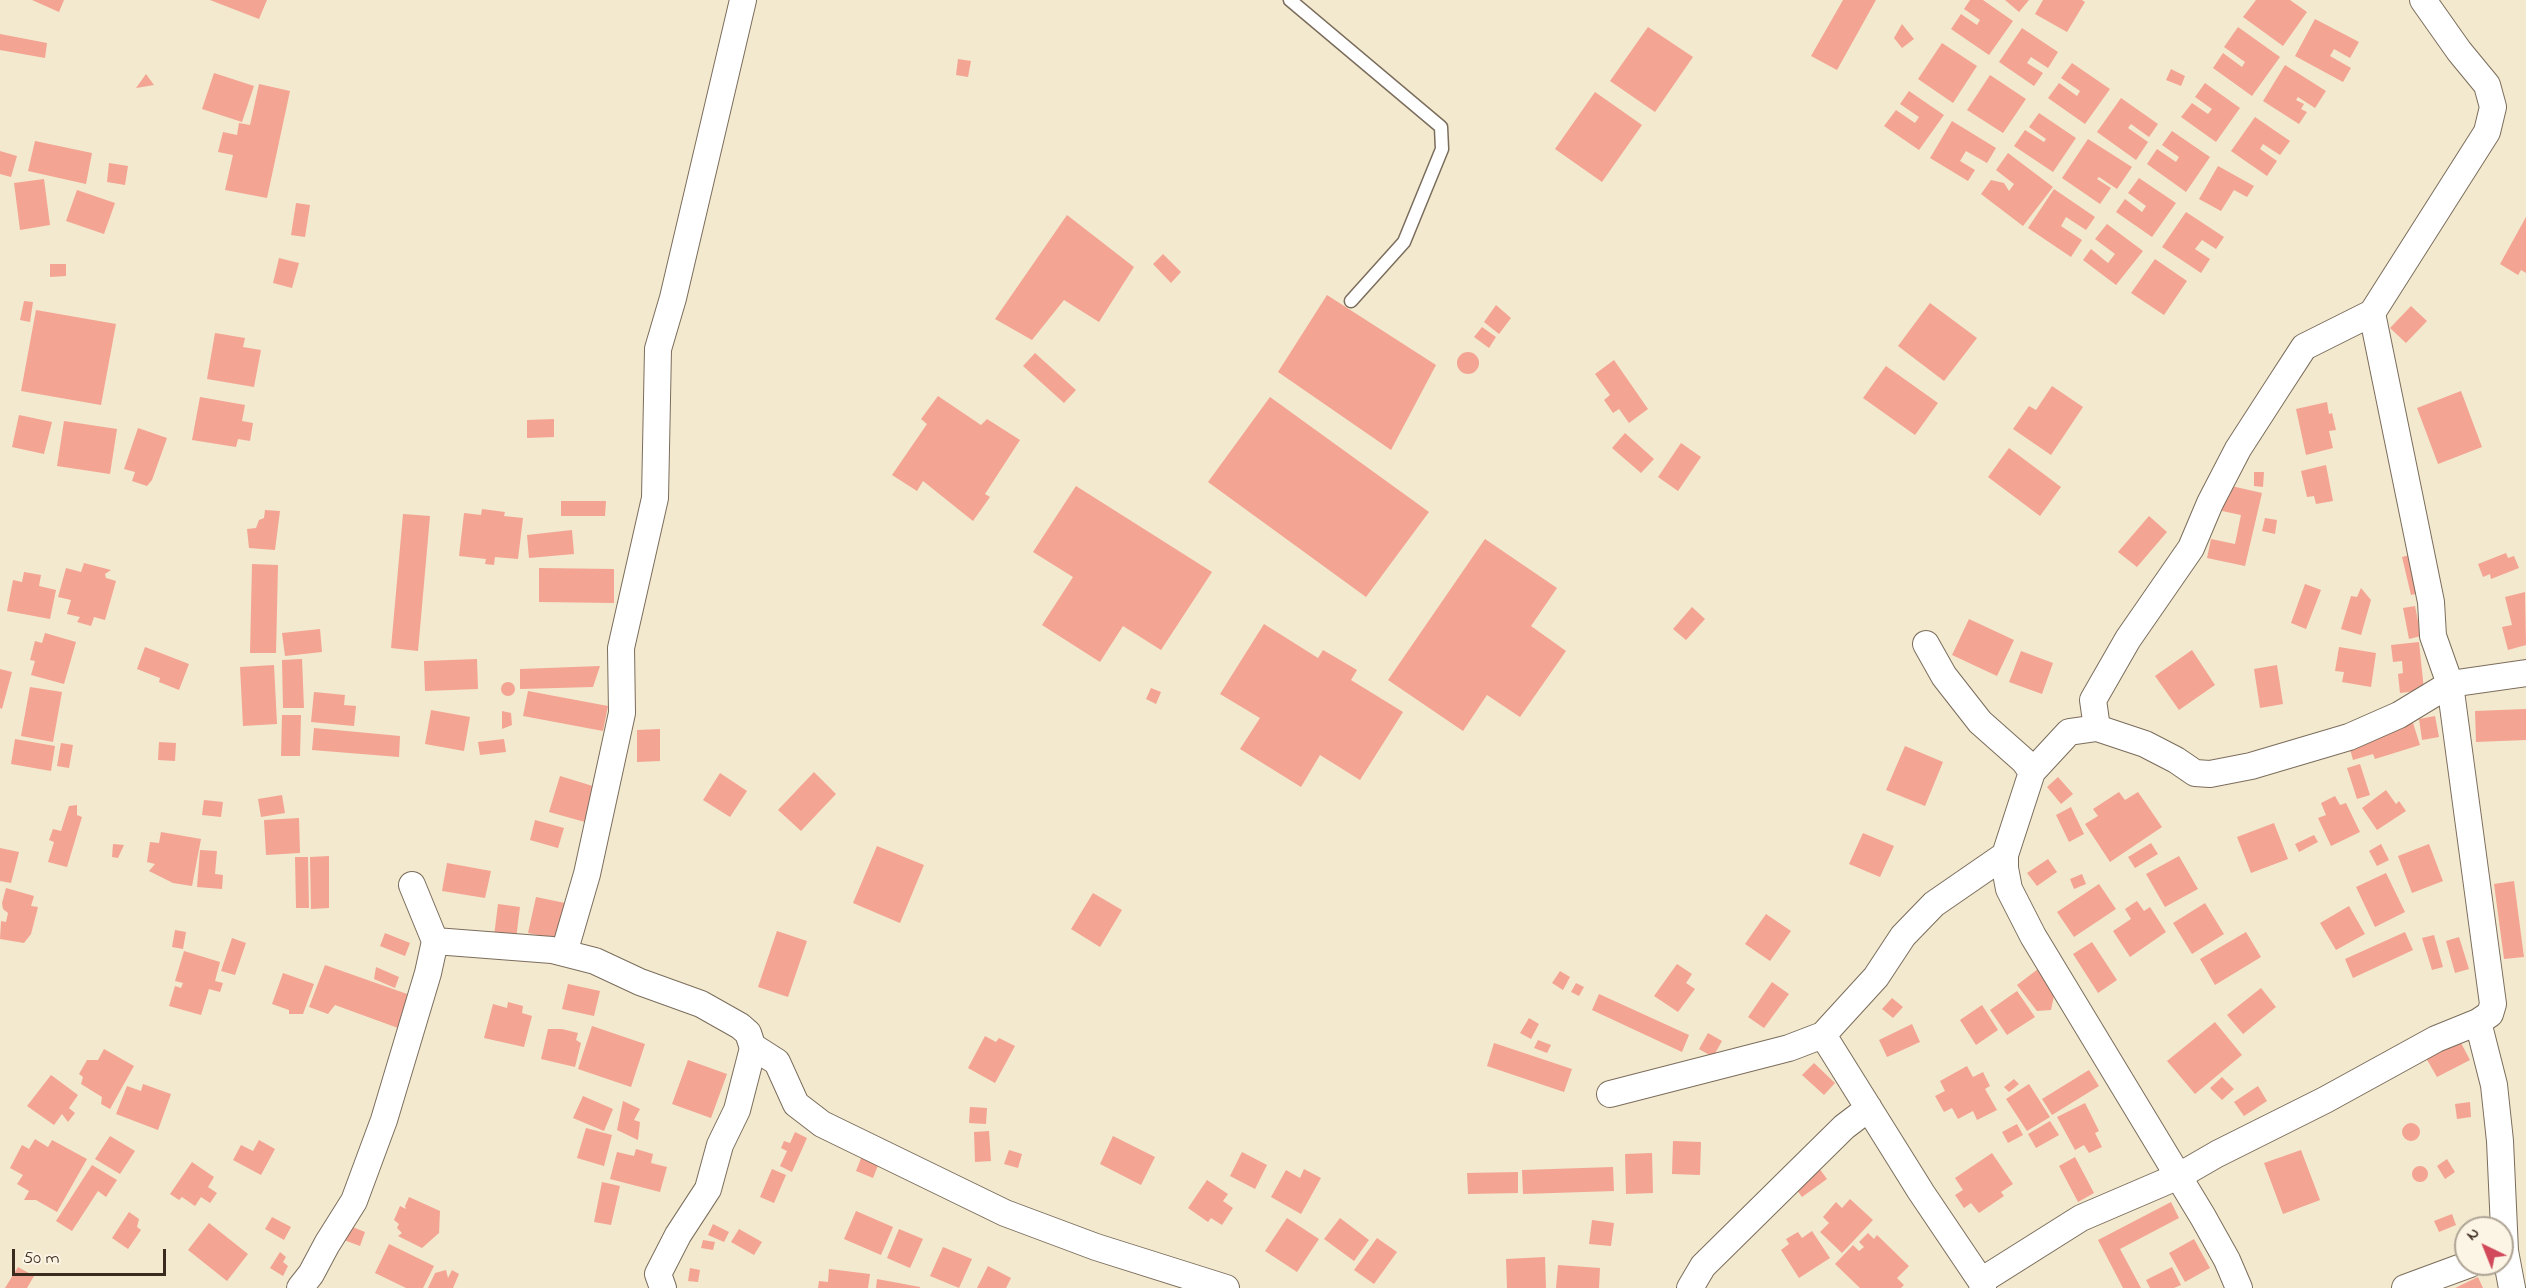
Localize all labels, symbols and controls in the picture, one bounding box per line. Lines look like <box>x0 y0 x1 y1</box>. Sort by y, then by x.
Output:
north arrow <box>2454 1216 2514 1276</box>
text: N <box>2461 1222 2485 1247</box>
scale bar <box>15 1237 170 1275</box>
text: 50 m <box>23 1246 60 1272</box>

